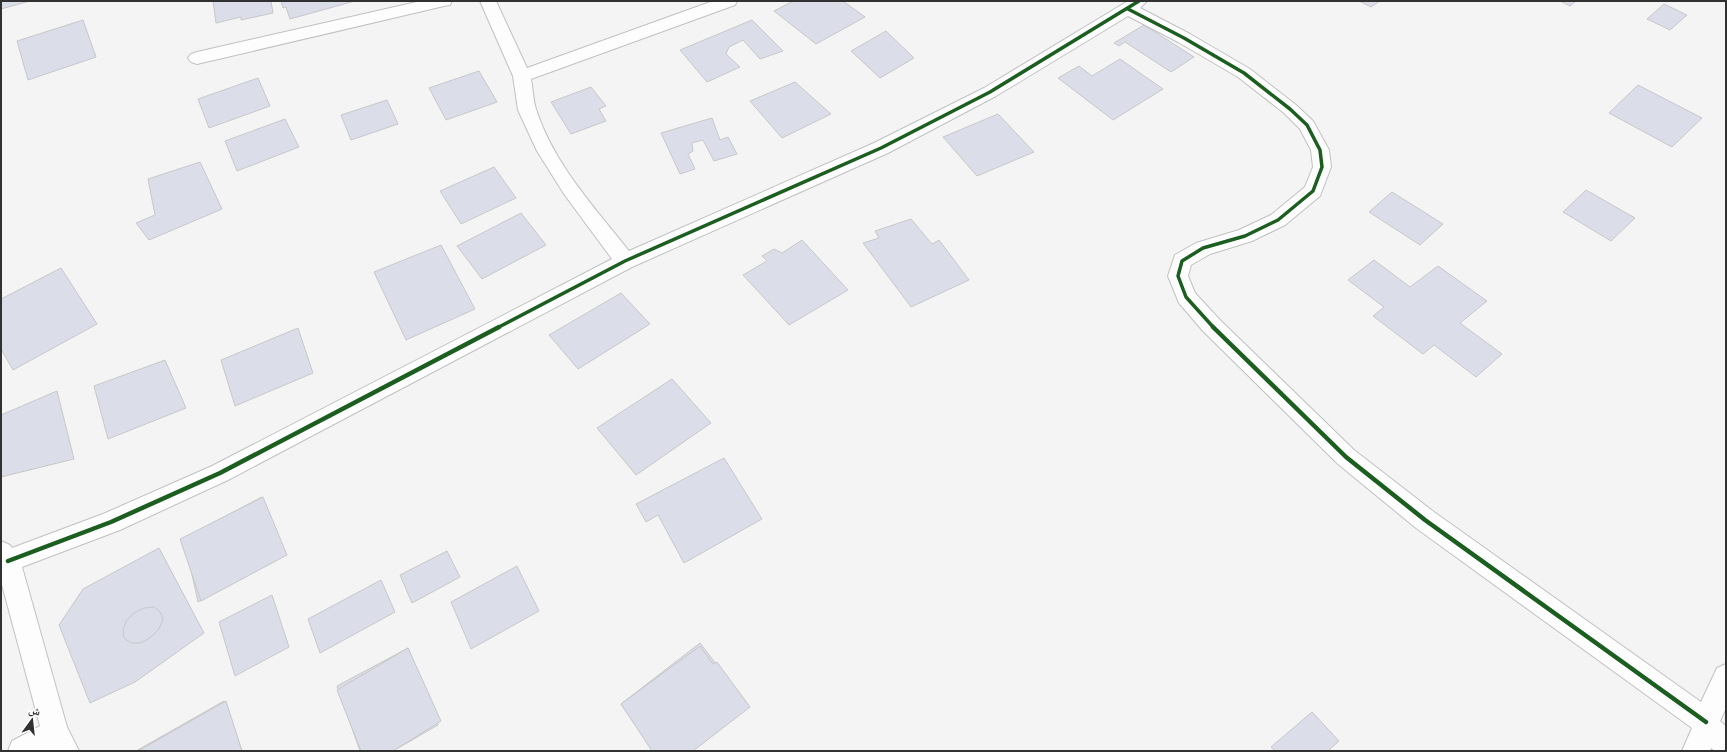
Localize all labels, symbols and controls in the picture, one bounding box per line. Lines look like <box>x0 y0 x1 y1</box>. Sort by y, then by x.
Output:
north arrow <box>12 700 52 740</box>
text: ش <box>27 703 42 720</box>

